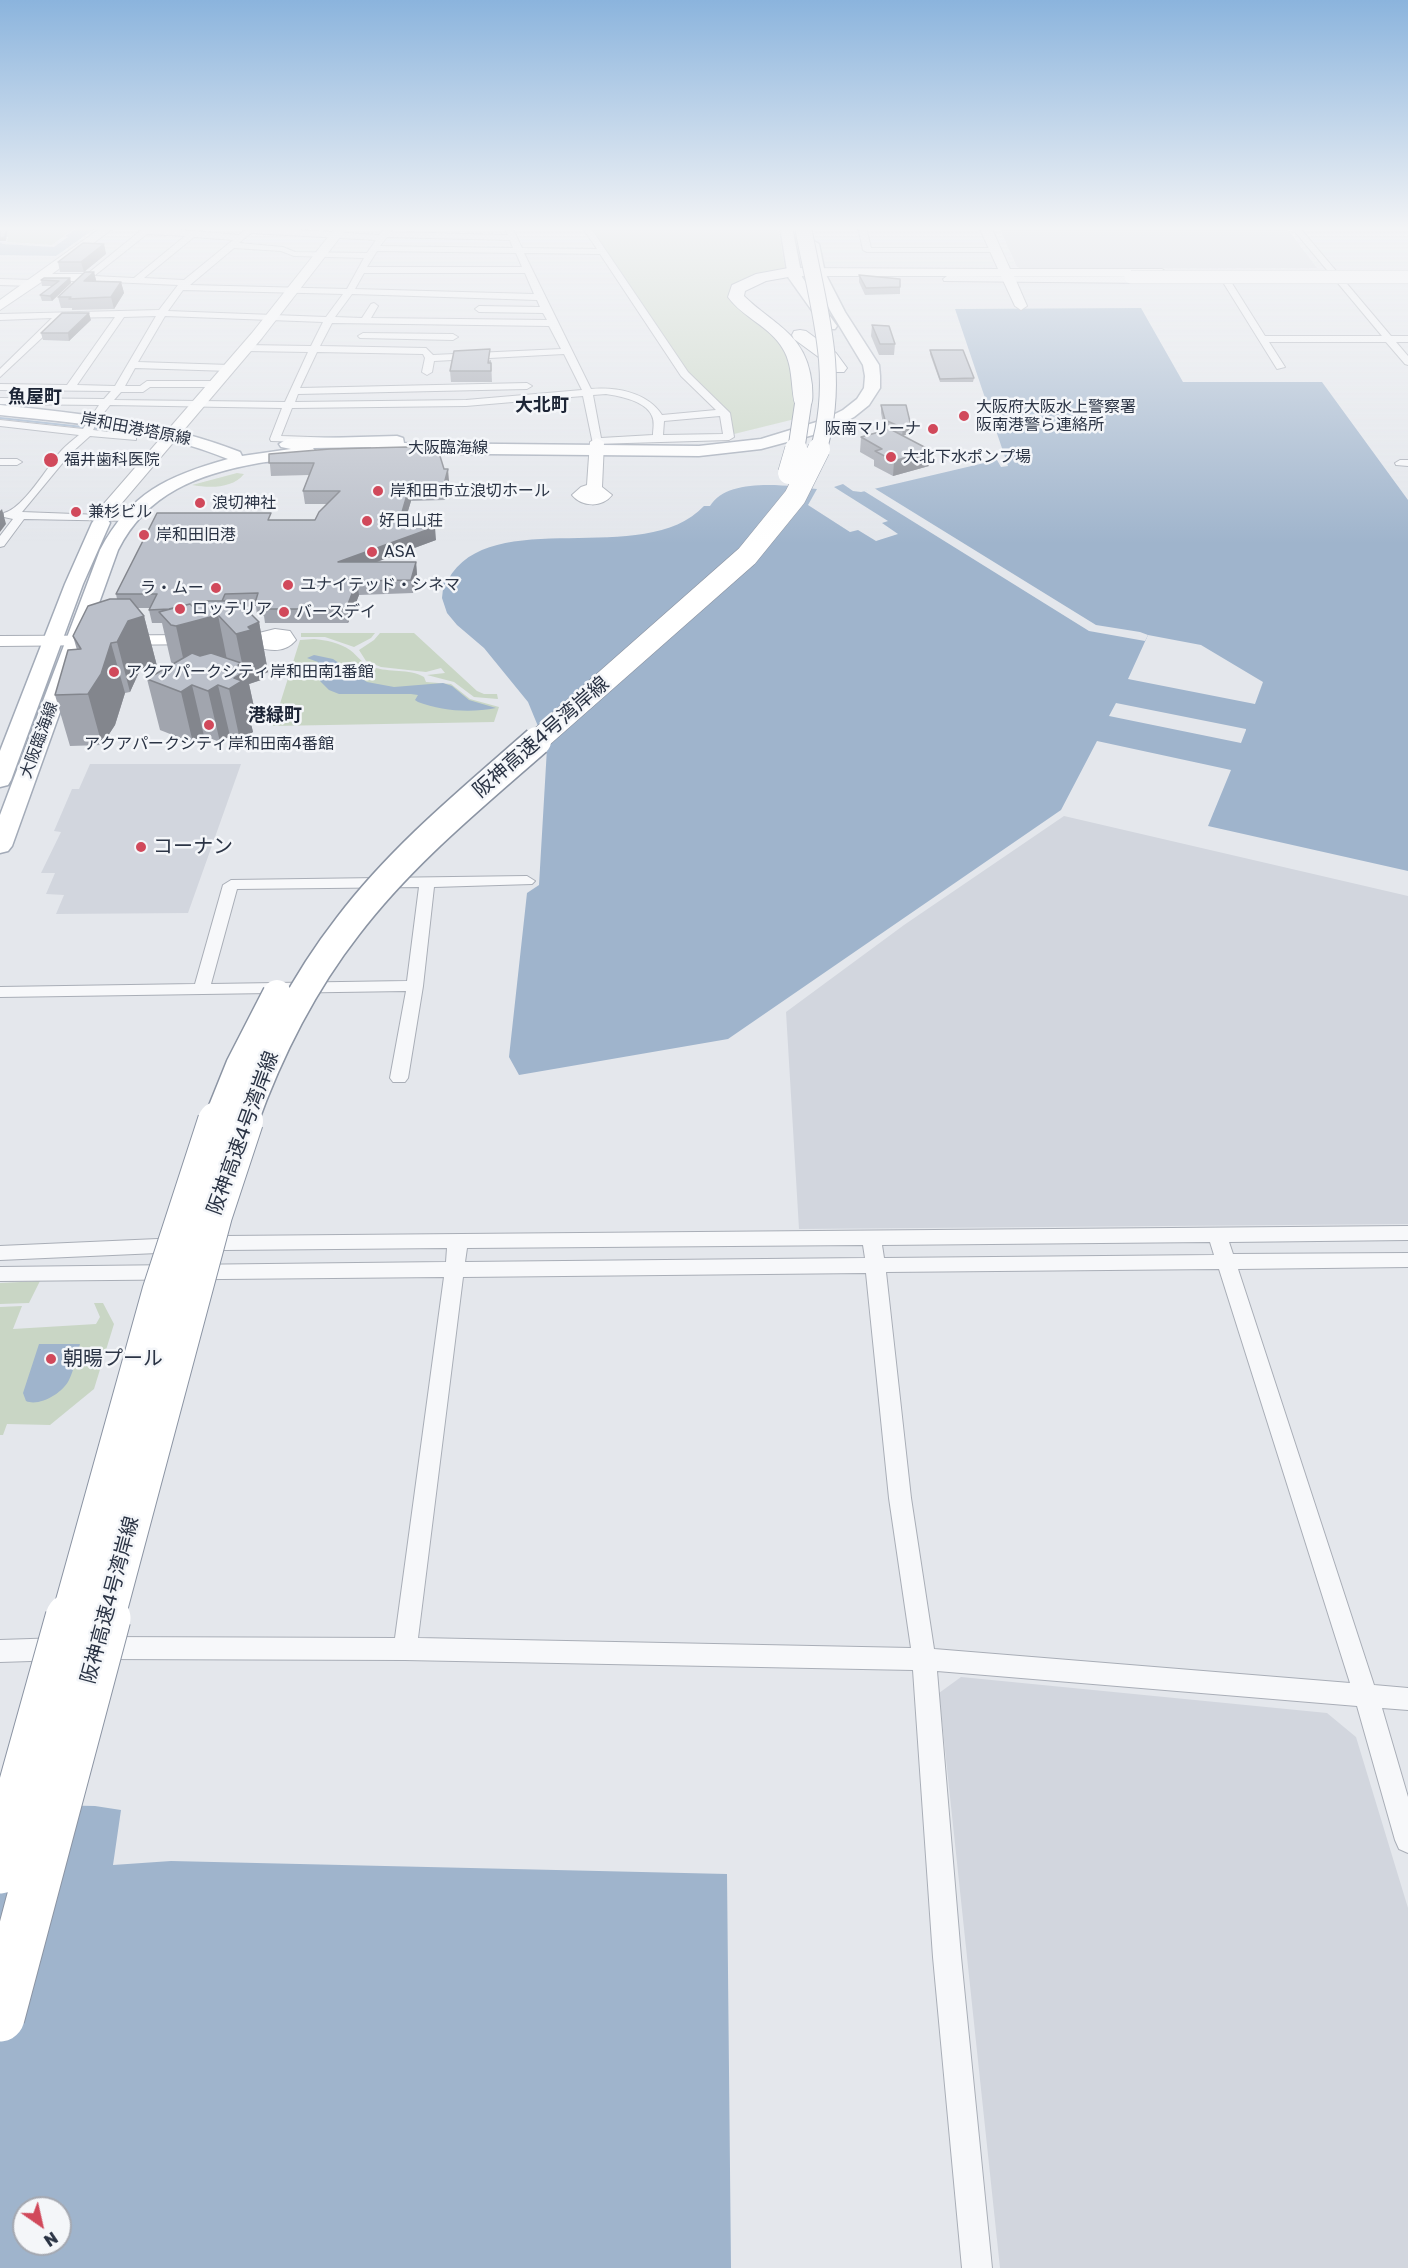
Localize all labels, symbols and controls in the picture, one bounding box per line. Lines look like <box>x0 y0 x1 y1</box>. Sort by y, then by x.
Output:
district label: 魚屋町 <box>8 386 62 408</box>
district label: 大北町 <box>515 394 569 416</box>
place label: 大阪府大阪水上警察署 阪南港警ら連絡所 <box>976 397 1136 435</box>
street label: 岸和田港塔原線 <box>79 409 193 449</box>
marker: 大阪府大阪水上警察署 阪南港警ら連絡所 <box>957 409 971 423</box>
place label: 阪南マリーナ <box>825 419 921 439</box>
marker: 阪南マリーナ <box>926 422 940 436</box>
street label: 大阪臨海線 <box>408 438 488 458</box>
place label: 大北下水ポンプ場 <box>903 447 1031 467</box>
place label: 福井歯科医院 <box>64 450 160 470</box>
marker: 大北下水ポンプ場 <box>884 450 898 464</box>
marker: 福井歯科医院 <box>42 451 60 469</box>
place label: 岸和田市立浪切ホール <box>390 481 550 501</box>
marker: 岸和田市立浪切ホール <box>371 484 385 498</box>
place label: 浪切神社 <box>212 493 276 513</box>
marker: 浪切神社 <box>193 496 207 510</box>
place label: 兼杉ビル <box>88 502 152 522</box>
marker: 兼杉ビル <box>69 505 83 519</box>
place label: 好日山荘 <box>379 511 443 531</box>
marker: 好日山荘 <box>360 514 374 528</box>
place label: 岸和田旧港 <box>156 525 236 545</box>
marker: 岸和田旧港 <box>137 528 151 542</box>
place label: ASA <box>384 542 415 562</box>
marker: ASA <box>365 545 379 559</box>
place label: ユナイテッド・シネマ <box>300 575 460 595</box>
place label: ラ・ムー <box>140 578 204 598</box>
marker: ユナイテッド・シネマ <box>281 578 295 592</box>
marker: ラ・ムー <box>209 581 223 595</box>
place label: ロッテリア <box>192 599 272 619</box>
marker: ロッテリア <box>173 602 187 616</box>
place label: バースデイ <box>296 602 376 622</box>
marker: バースデイ <box>277 605 291 619</box>
place label: アクアパークシティ岸和田南1番館 <box>126 662 374 682</box>
marker: アクアパークシティ岸和田南1番館 <box>107 665 121 679</box>
street label: 阪神高速4号湾岸線 <box>468 671 614 803</box>
street label: 大阪臨海線 <box>16 699 62 781</box>
district label: 港緑町 <box>248 704 302 726</box>
marker: アクアパークシティ岸和田南4番館 <box>202 718 216 732</box>
place label: アクアパークシティ岸和田南4番館 <box>84 734 334 754</box>
place label: コーナン <box>153 835 233 859</box>
marker: コーナン <box>134 840 148 854</box>
street label: 阪神高速4号湾岸線 <box>202 1048 284 1218</box>
place label: 朝暘プール <box>63 1347 163 1371</box>
marker: 朝暘プール <box>44 1352 58 1366</box>
street label: 阪神高速4号湾岸線 <box>76 1514 144 1686</box>
north arrow <box>12 2196 72 2256</box>
text: N <box>40 2228 62 2251</box>

